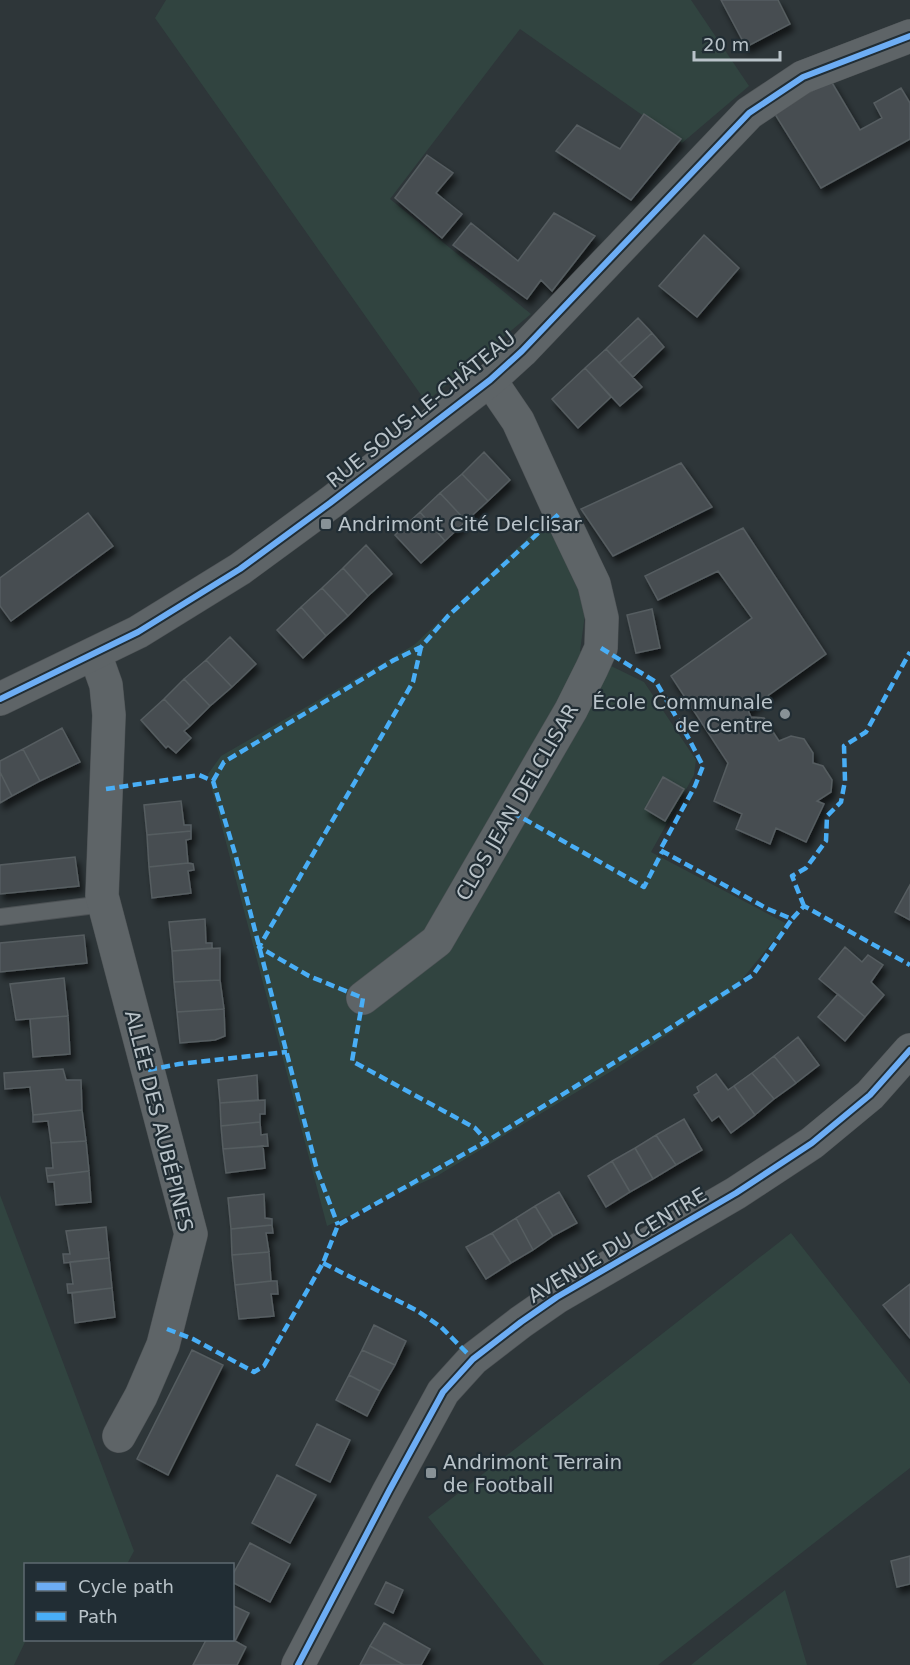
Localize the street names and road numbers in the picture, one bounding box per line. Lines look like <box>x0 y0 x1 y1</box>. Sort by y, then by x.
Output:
street label: RUE SOUS-LE-CHÂTEAU <box>322 325 520 493</box>
street label: CLOS JEAN DELCLISAR <box>451 699 583 905</box>
street label: ALLÉE DES AUBÉPINES <box>120 1008 198 1234</box>
street label: AVENUE DU CENTRE <box>523 1182 711 1308</box>

